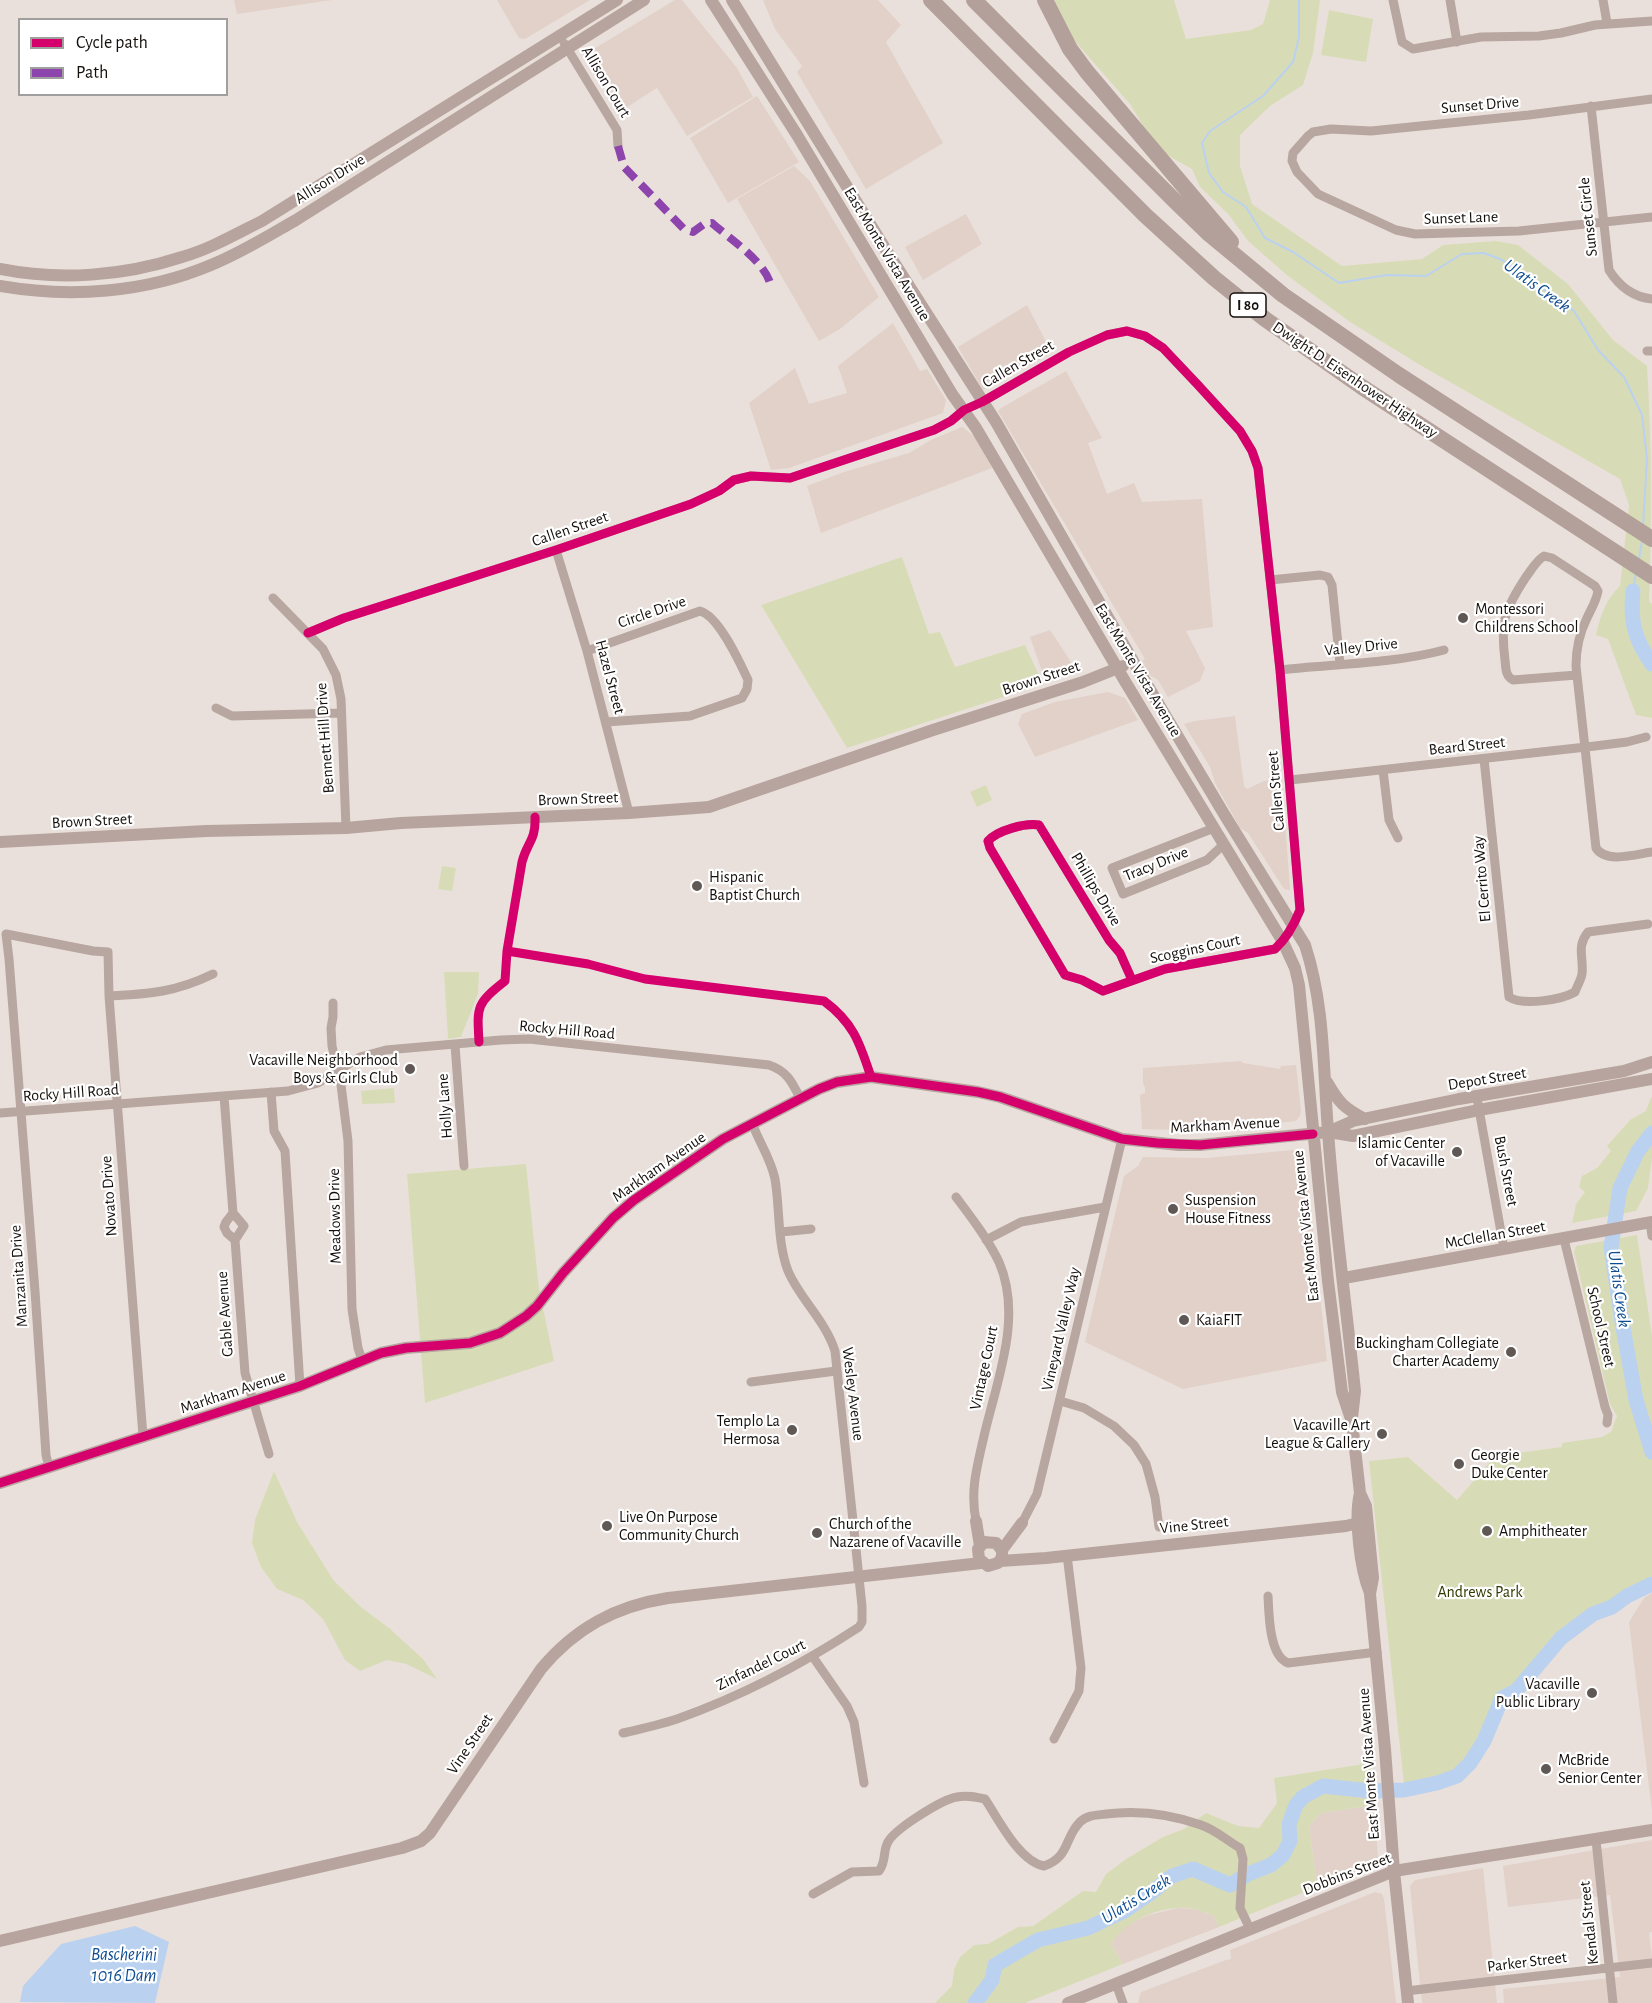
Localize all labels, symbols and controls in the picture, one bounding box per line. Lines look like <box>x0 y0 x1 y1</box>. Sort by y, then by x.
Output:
legend <box>18 18 228 96</box>
text: Cycle path <box>76 34 148 52</box>
street label: Allison Court <box>577 43 635 121</box>
text: Path <box>76 64 108 82</box>
street label: Sunset Drive <box>1440 92 1520 118</box>
street label: Allison Drive <box>291 150 369 208</box>
street label: Sunset Circle <box>1574 176 1602 258</box>
street label: East Monte Vista Avenue <box>840 184 934 324</box>
street label: Sunset Lane <box>1424 207 1498 229</box>
water label: Ulatis Creek <box>1499 254 1575 318</box>
road number: I 80 <box>1230 293 1266 317</box>
street label: Dwight D. Eisenhower Highway <box>1269 318 1441 442</box>
street label: Callen Street <box>979 336 1057 392</box>
street label: Callen Street <box>529 507 611 551</box>
street label: Circle Drive <box>615 591 689 633</box>
place label: Montessori Childrens School <box>1475 599 1578 637</box>
street label: East Monte Vista Avenue <box>1091 600 1185 740</box>
marker: Montessori Childrens School <box>1456 611 1470 625</box>
street label: Valley Drive <box>1323 634 1399 660</box>
street label: Hazel Street <box>591 638 629 716</box>
street label: Brown Street <box>1000 656 1082 700</box>
street label: Bennett Hill Drive <box>312 682 338 794</box>
street label: Beard Street <box>1428 732 1506 760</box>
street label: Callen Street <box>1263 751 1289 831</box>
street label: Brown Street <box>537 788 619 810</box>
street label: Brown Street <box>51 809 133 833</box>
street label: El Cerrito Way <box>1469 835 1495 923</box>
street label: Tracy Drive <box>1121 842 1191 886</box>
street label: Phillips Drive <box>1067 849 1125 929</box>
place label: Hispanic Baptist Church <box>709 867 800 905</box>
marker: Hispanic Baptist Church <box>690 879 704 893</box>
street label: Scoggins Court <box>1148 930 1242 968</box>
street label: Rocky Hill Road <box>518 1016 616 1044</box>
place label: Vacaville Neighborhood Boys & Girls Club <box>249 1050 398 1088</box>
marker: Vacaville Neighborhood Boys & Girls Club <box>403 1062 417 1076</box>
street label: Depot Street <box>1446 1063 1528 1095</box>
street label: Holly Lane <box>433 1073 457 1139</box>
street label: Rocky Hill Road <box>22 1080 120 1106</box>
street label: Markham Avenue <box>1170 1113 1280 1137</box>
street label: Markham Avenue <box>609 1128 709 1206</box>
place label: Islamic Center of Vacaville <box>1357 1133 1445 1171</box>
street label: Bush Street <box>1490 1134 1522 1208</box>
marker: Islamic Center of Vacaville <box>1450 1145 1464 1159</box>
street label: East Monte Vista Avenue <box>1288 1149 1324 1303</box>
street label: Novato Drive <box>97 1155 121 1237</box>
street label: Meadows Drive <box>325 1168 345 1264</box>
place label: Suspension House Fitness <box>1185 1190 1271 1228</box>
marker: Suspension House Fitness <box>1166 1202 1180 1216</box>
street label: McClellan Street <box>1443 1217 1547 1253</box>
street label: Manzanita Drive <box>6 1224 32 1328</box>
water label: Ulatis Creek <box>1603 1249 1635 1329</box>
street label: Vineyard Valley Way <box>1037 1265 1085 1393</box>
street label: Gable Avenue <box>212 1271 238 1357</box>
street label: School Street <box>1582 1285 1620 1369</box>
place label: KaiaFIT <box>1196 1310 1242 1330</box>
marker: KaiaFIT <box>1177 1313 1191 1327</box>
street label: Vintage Court <box>966 1324 1002 1412</box>
place label: Buckingham Collegiate Charter Academy <box>1356 1333 1499 1371</box>
marker: Buckingham Collegiate Charter Academy <box>1504 1345 1518 1359</box>
street label: Wesley Avenue <box>838 1346 868 1442</box>
street label: Markham Avenue <box>178 1366 288 1418</box>
place label: Templo La Hermosa <box>716 1411 780 1449</box>
place label: Vacaville Art League & Gallery <box>1265 1415 1370 1453</box>
marker: Templo La Hermosa <box>785 1423 799 1437</box>
marker: Vacaville Art League & Gallery <box>1375 1427 1389 1441</box>
place label: Georgie Duke Center <box>1471 1445 1548 1483</box>
marker: Georgie Duke Center <box>1452 1457 1466 1471</box>
place label: Live On Purpose Community Church <box>619 1507 739 1545</box>
street label: Vine Street <box>1159 1512 1229 1538</box>
place label: Church of the Nazarene of Vacaville <box>829 1514 961 1552</box>
marker: Live On Purpose Community Church <box>600 1519 614 1533</box>
place label: Amphitheater <box>1499 1521 1587 1541</box>
marker: Amphitheater <box>1480 1524 1494 1538</box>
marker: Church of the Nazarene of Vacaville <box>810 1526 824 1540</box>
park label: Andrews Park <box>1437 1582 1523 1602</box>
street label: Zinfandel Court <box>713 1635 809 1695</box>
place label: Vacaville Public Library <box>1496 1674 1580 1712</box>
marker: Vacaville Public Library <box>1585 1686 1599 1700</box>
street label: East Monte Vista Avenue <box>1354 1687 1384 1841</box>
street label: Vine Street <box>443 1710 497 1778</box>
place label: McBride Senior Center <box>1558 1750 1641 1788</box>
marker: McBride Senior Center <box>1539 1762 1553 1776</box>
street label: Dobbins Street <box>1300 1848 1394 1900</box>
water label: Ulatis Creek <box>1097 1869 1175 1929</box>
street label: Kendal Street <box>1575 1880 1603 1966</box>
water label: Bascherini 1016 Dam <box>91 1944 157 1986</box>
street label: Parker Street <box>1486 1948 1568 1976</box>

